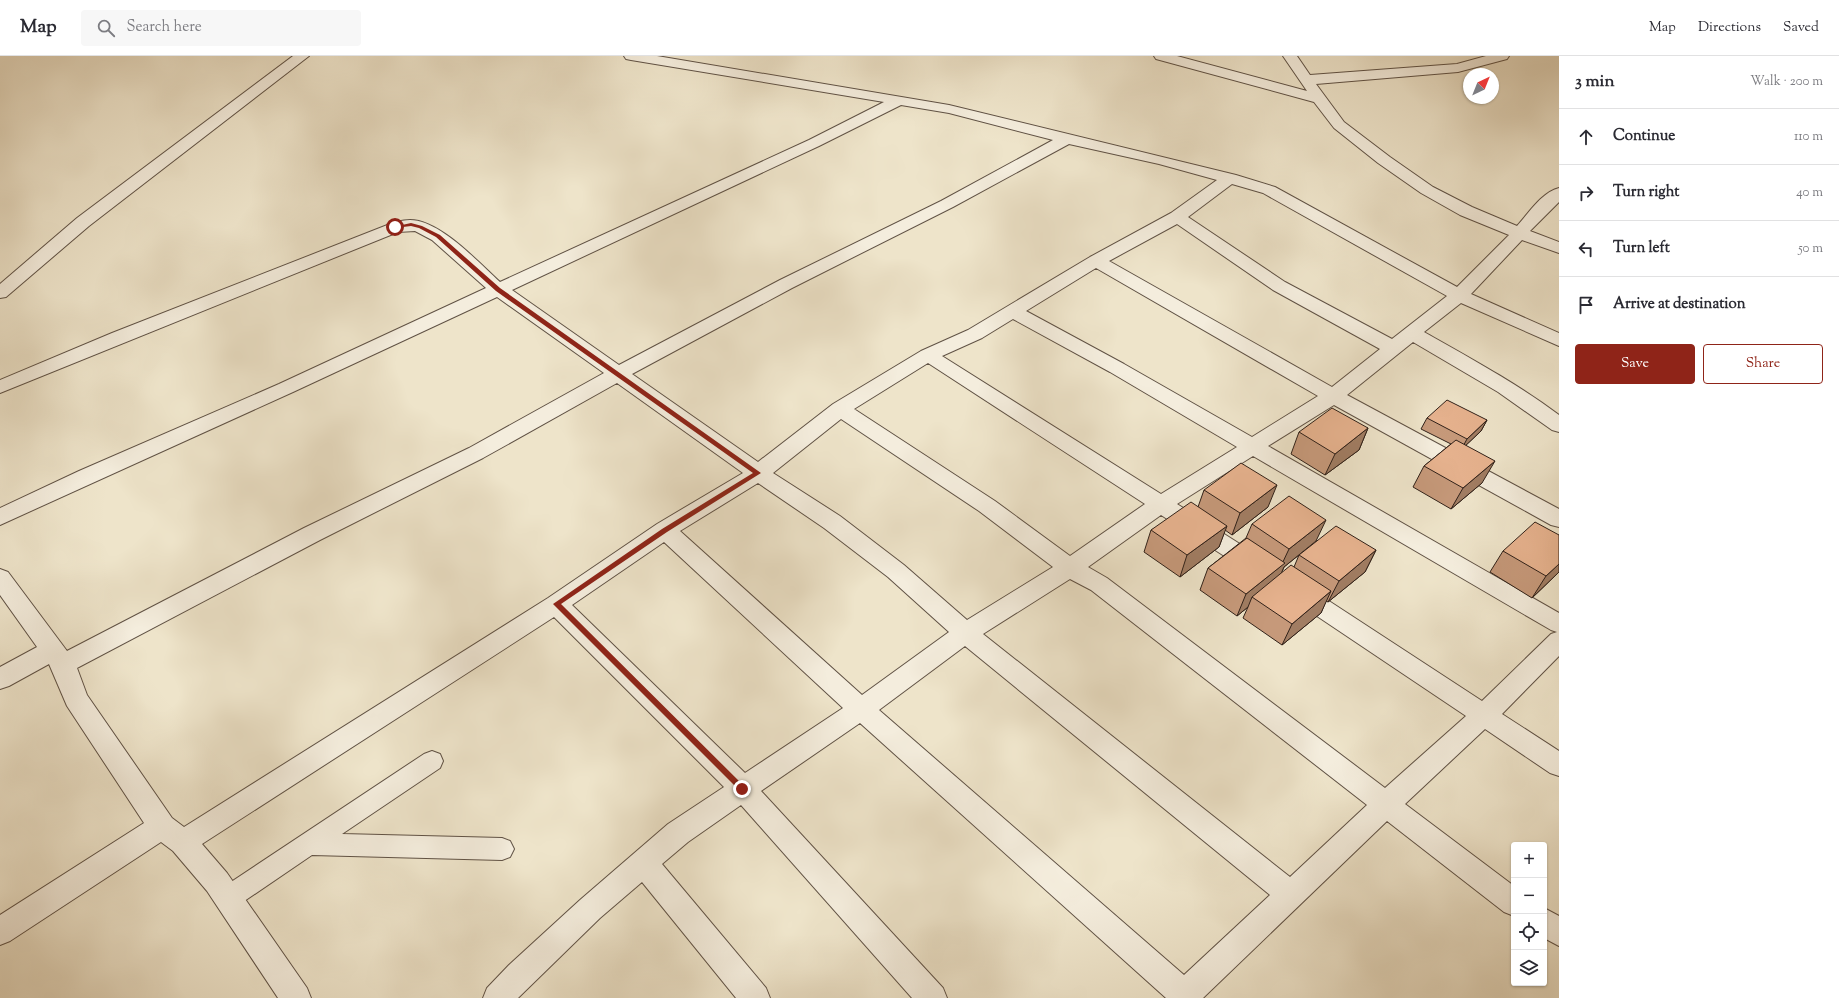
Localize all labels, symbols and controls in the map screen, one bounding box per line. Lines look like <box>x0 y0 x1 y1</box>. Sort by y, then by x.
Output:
search box <box>81 10 361 46</box>
text: Map <box>20 14 57 41</box>
icon: search <box>95 17 117 39</box>
text: Search here <box>127 17 202 38</box>
text: Map <box>1649 18 1676 38</box>
text: Directions <box>1698 18 1761 38</box>
text: Saved <box>1783 18 1819 38</box>
north arrow <box>1463 68 1499 104</box>
text: 3 min <box>1575 70 1614 94</box>
text: Walk · 200 m <box>1750 73 1823 91</box>
icon: ahead <box>1575 126 1597 148</box>
text: Continue <box>1613 126 1675 147</box>
text: 110 m <box>1794 128 1823 146</box>
icon: right <box>1575 182 1597 204</box>
text: Turn right <box>1613 182 1679 203</box>
text: 40 m <box>1796 184 1823 202</box>
route start <box>386 218 404 236</box>
icon: left <box>1575 238 1597 260</box>
text: Turn left <box>1613 238 1670 259</box>
text: 50 m <box>1798 240 1823 258</box>
icon: arrive <box>1575 294 1597 316</box>
text: Arrive at destination <box>1613 294 1746 315</box>
button: Save <box>1575 344 1695 384</box>
button: Share <box>1703 344 1823 384</box>
route end <box>733 780 751 798</box>
map controls <box>1511 842 1547 986</box>
button: + <box>1511 842 1547 878</box>
button: − <box>1511 878 1547 914</box>
button: locate <box>1511 914 1547 950</box>
button: layers <box>1511 950 1547 986</box>

